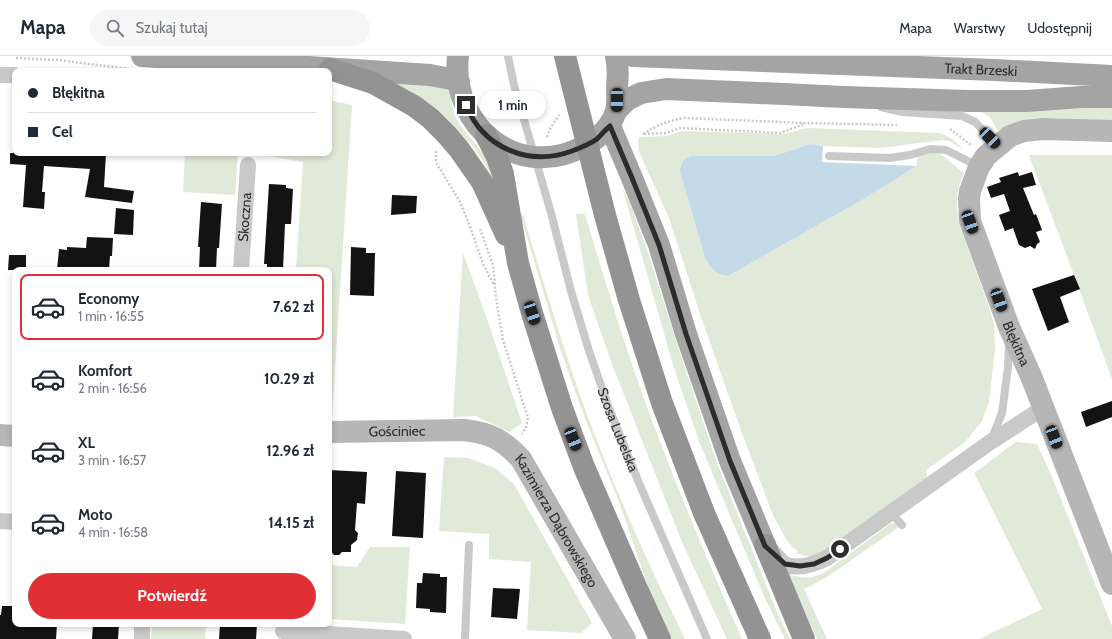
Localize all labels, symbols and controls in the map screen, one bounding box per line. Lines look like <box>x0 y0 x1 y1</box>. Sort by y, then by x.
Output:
search box <box>90 10 370 46</box>
text: Mapa <box>20 16 66 39</box>
icon: search <box>104 17 126 39</box>
text: Szukaj tutaj <box>136 19 208 37</box>
text: Mapa <box>899 19 932 37</box>
text: Warstwy <box>954 19 1005 37</box>
text: Udostępnij <box>1027 19 1092 37</box>
street label: Trakt Brzeski <box>944 59 1018 80</box>
text: Błękitna <box>52 84 105 102</box>
car <box>611 88 623 112</box>
callout: 1 min <box>480 91 546 119</box>
route end <box>457 96 475 114</box>
text: 1 min <box>498 97 528 113</box>
text: Cel <box>52 123 73 141</box>
car <box>977 125 1003 151</box>
street label: Skoczna <box>234 192 255 242</box>
car <box>960 209 980 235</box>
car <box>989 287 1009 313</box>
icon: car <box>30 289 66 325</box>
text: Economy <box>78 290 139 308</box>
text: 7.62 zł <box>273 298 314 316</box>
car <box>523 300 541 326</box>
text: 1 min · 16:55 <box>78 308 144 324</box>
street label: Błękitna <box>999 319 1034 369</box>
icon: car <box>30 361 66 397</box>
text: Komfort <box>78 362 132 380</box>
text: 10.29 zł <box>264 370 314 388</box>
text: 2 min · 16:56 <box>78 380 147 396</box>
street label: Szosa Lubelska <box>594 385 643 475</box>
street label: Gościniec <box>369 422 425 440</box>
car <box>1044 424 1064 450</box>
car <box>563 426 583 452</box>
icon: car <box>30 433 66 469</box>
text: XL <box>78 434 95 452</box>
text: 12.96 zł <box>266 442 314 460</box>
street label: Kazimierza Dąbrowskiego <box>511 450 602 591</box>
text: 3 min · 16:57 <box>78 452 146 468</box>
icon: car <box>30 505 66 541</box>
text: Moto <box>78 506 112 524</box>
text: 14.15 zł <box>268 514 314 532</box>
text: 4 min · 16:58 <box>78 524 148 540</box>
route start <box>831 540 849 558</box>
button: Potwierdź <box>28 573 316 619</box>

